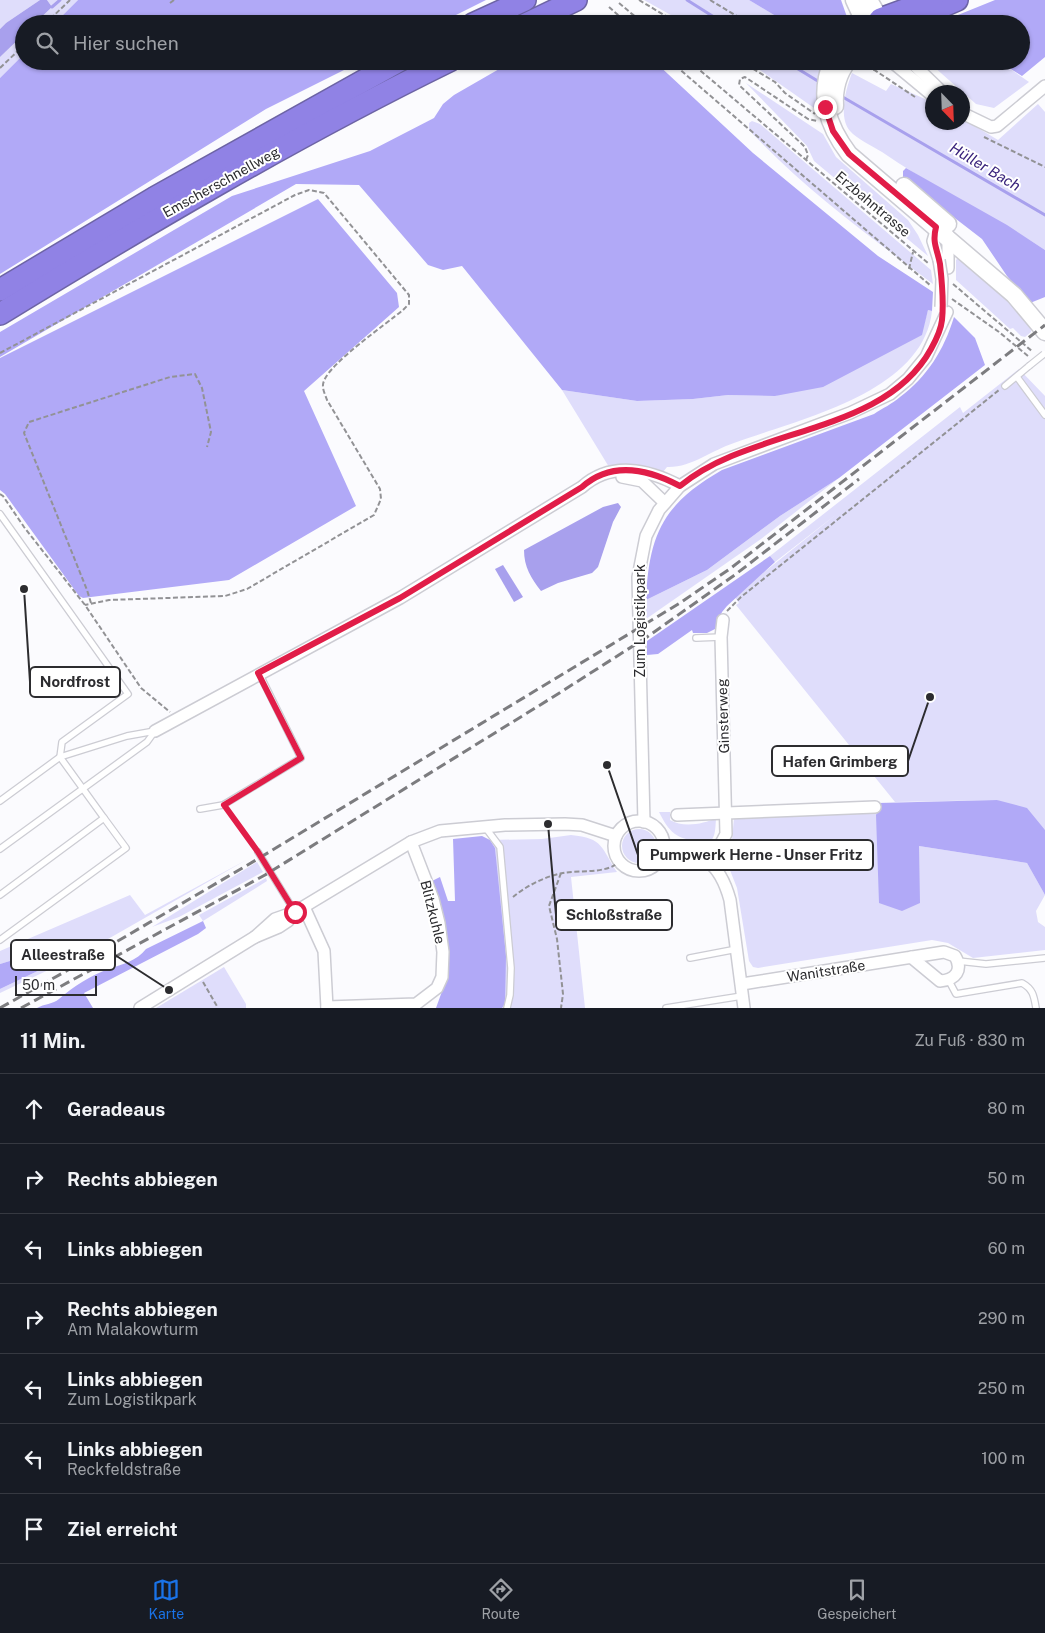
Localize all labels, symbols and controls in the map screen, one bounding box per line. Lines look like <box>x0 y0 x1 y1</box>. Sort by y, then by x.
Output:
search box <box>15 15 1030 70</box>
icon: search <box>33 29 61 57</box>
text: Hier suchen <box>73 32 179 54</box>
north arrow <box>925 85 970 130</box>
route end <box>814 96 837 119</box>
water label: Hüller Bach <box>947 139 1024 194</box>
street label: Emscherschnellweg <box>160 143 282 221</box>
street label: Erzbahntrasse <box>832 168 914 240</box>
street label: Zum Logistikpark <box>632 564 648 678</box>
callout: Nordfrost <box>30 667 120 697</box>
text: Nordfrost <box>40 673 110 690</box>
street label: Ginsterweg <box>714 678 732 754</box>
callout: Hafen Grimberg <box>772 746 908 776</box>
text: Hafen Grimberg <box>782 753 898 770</box>
callout: Pumpwerk Herne - Unser Fritz <box>638 840 873 870</box>
text: Pumpwerk Herne - Unser Fritz <box>650 846 862 863</box>
street label: Blitzkuhle <box>417 879 449 946</box>
callout: Schloßstraße <box>556 900 672 930</box>
route start <box>284 901 307 924</box>
text: Schloßstraße <box>566 906 662 923</box>
callout: Alleestraße <box>11 940 115 970</box>
text: Alleestraße <box>21 946 105 963</box>
street label: Wanitstraße <box>786 957 866 985</box>
scale bar <box>15 973 98 996</box>
text: 50 m <box>22 977 55 993</box>
text: 11 Min. <box>20 1028 86 1053</box>
text: Zu Fuß · 830 m <box>914 1031 1025 1050</box>
icon: ahead <box>20 1095 48 1123</box>
text: Geradeaus <box>67 1098 165 1120</box>
text: 80 m <box>987 1099 1025 1118</box>
icon: right <box>20 1165 48 1193</box>
text: Rechts abbiegen <box>67 1168 218 1190</box>
text: 50 m <box>987 1169 1025 1188</box>
icon: left <box>20 1235 48 1263</box>
text: Links abbiegen <box>67 1238 203 1260</box>
text: 60 m <box>988 1239 1025 1258</box>
text: Rechts abbiegen <box>67 1298 218 1320</box>
icon: right <box>20 1305 48 1333</box>
text: 290 m <box>978 1309 1025 1328</box>
text: Am Malakowturm <box>67 1320 198 1339</box>
text: Links abbiegen <box>67 1368 203 1390</box>
icon: left <box>20 1375 48 1403</box>
text: 250 m <box>978 1379 1025 1398</box>
text: Zum Logistikpark <box>67 1390 197 1409</box>
text: Links abbiegen <box>67 1438 203 1460</box>
icon: left <box>20 1445 48 1473</box>
text: 100 m <box>981 1449 1025 1468</box>
text: Reckfeldstraße <box>67 1460 181 1479</box>
icon: arrive <box>20 1515 48 1543</box>
text: Ziel erreicht <box>67 1518 178 1540</box>
tab: Karte <box>149 1576 184 1622</box>
tab: Route <box>481 1576 520 1622</box>
tab: Gespeichert <box>817 1576 896 1622</box>

